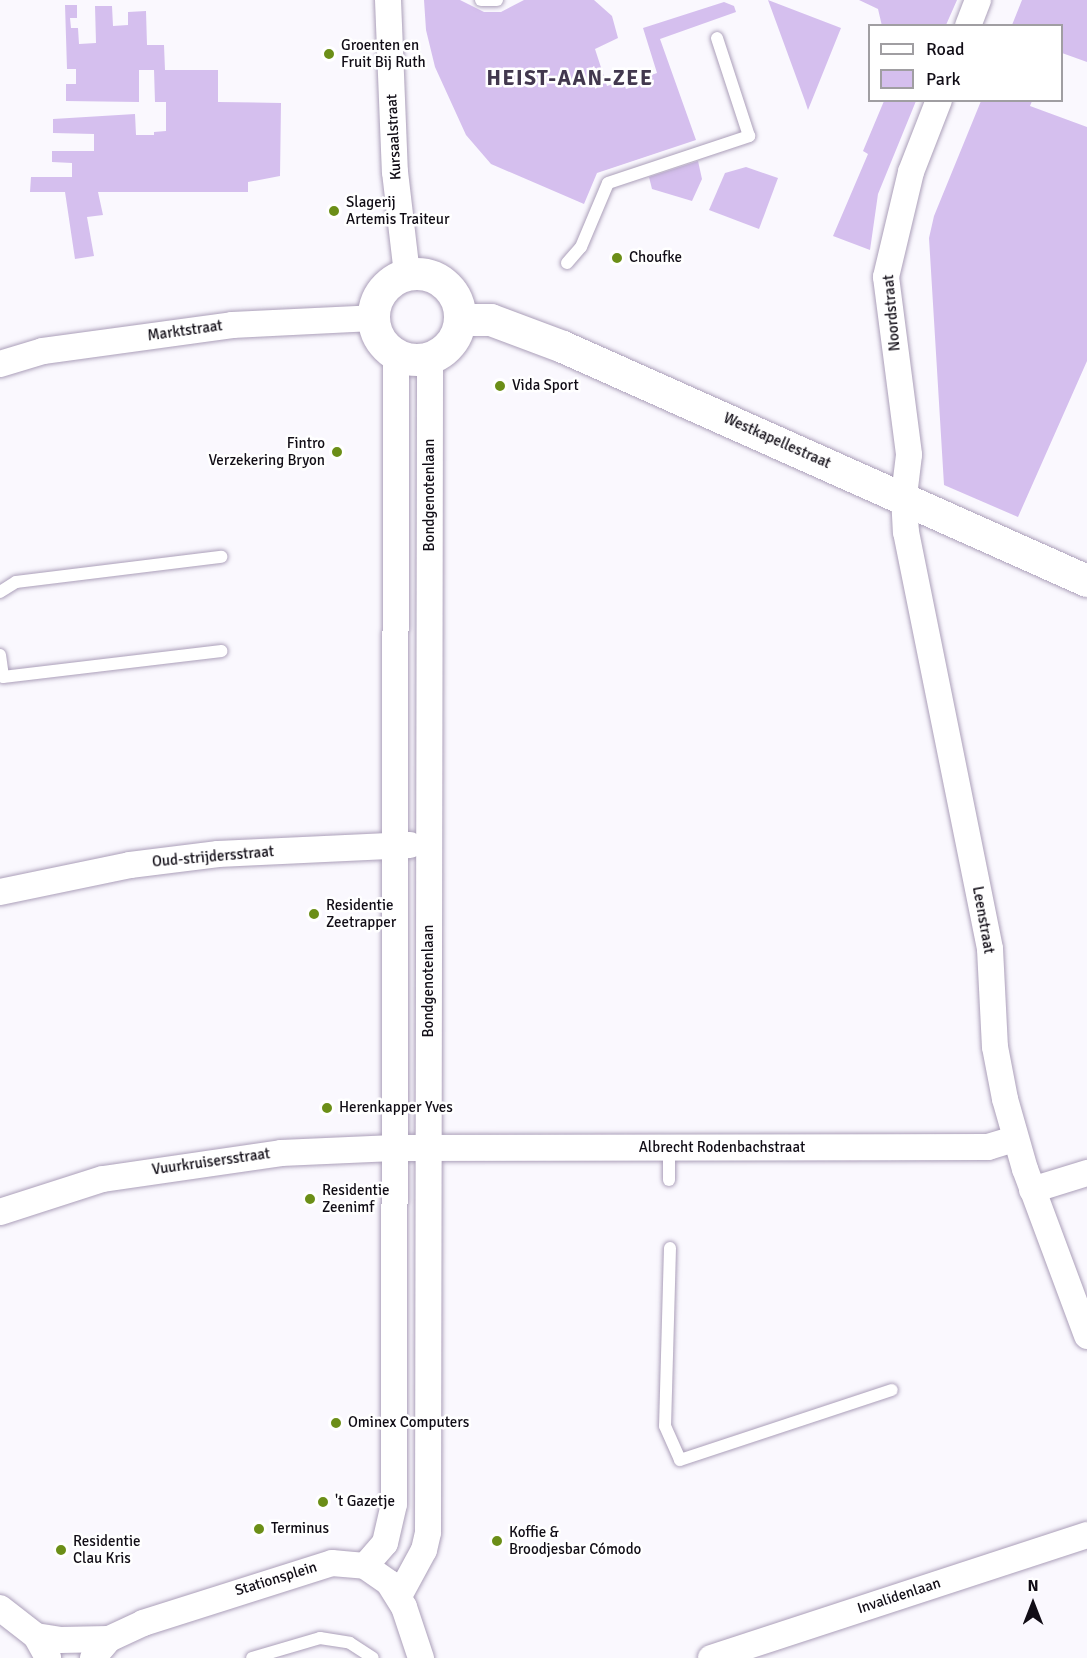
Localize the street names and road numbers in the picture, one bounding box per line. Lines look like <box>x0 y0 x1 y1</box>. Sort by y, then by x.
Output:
street label: Kursaalstraat <box>383 94 405 180</box>
street label: Noordstraat <box>880 274 904 352</box>
street label: Marktstraat <box>146 317 224 345</box>
street label: Westkapellestraat <box>721 409 833 473</box>
street label: Bondgenotenlaan <box>421 439 439 551</box>
street label: Oud-strijdersstraat <box>151 843 275 871</box>
street label: Leenstraat <box>968 885 998 955</box>
street label: Bondgenotenlaan <box>420 925 438 1037</box>
street label: Albrecht Rodenbachstraat <box>639 1139 805 1157</box>
street label: Vuurkruisersstraat <box>151 1145 271 1179</box>
street label: Stationsplein <box>233 1558 319 1600</box>
street label: Invalidenlaan <box>855 1574 943 1618</box>

